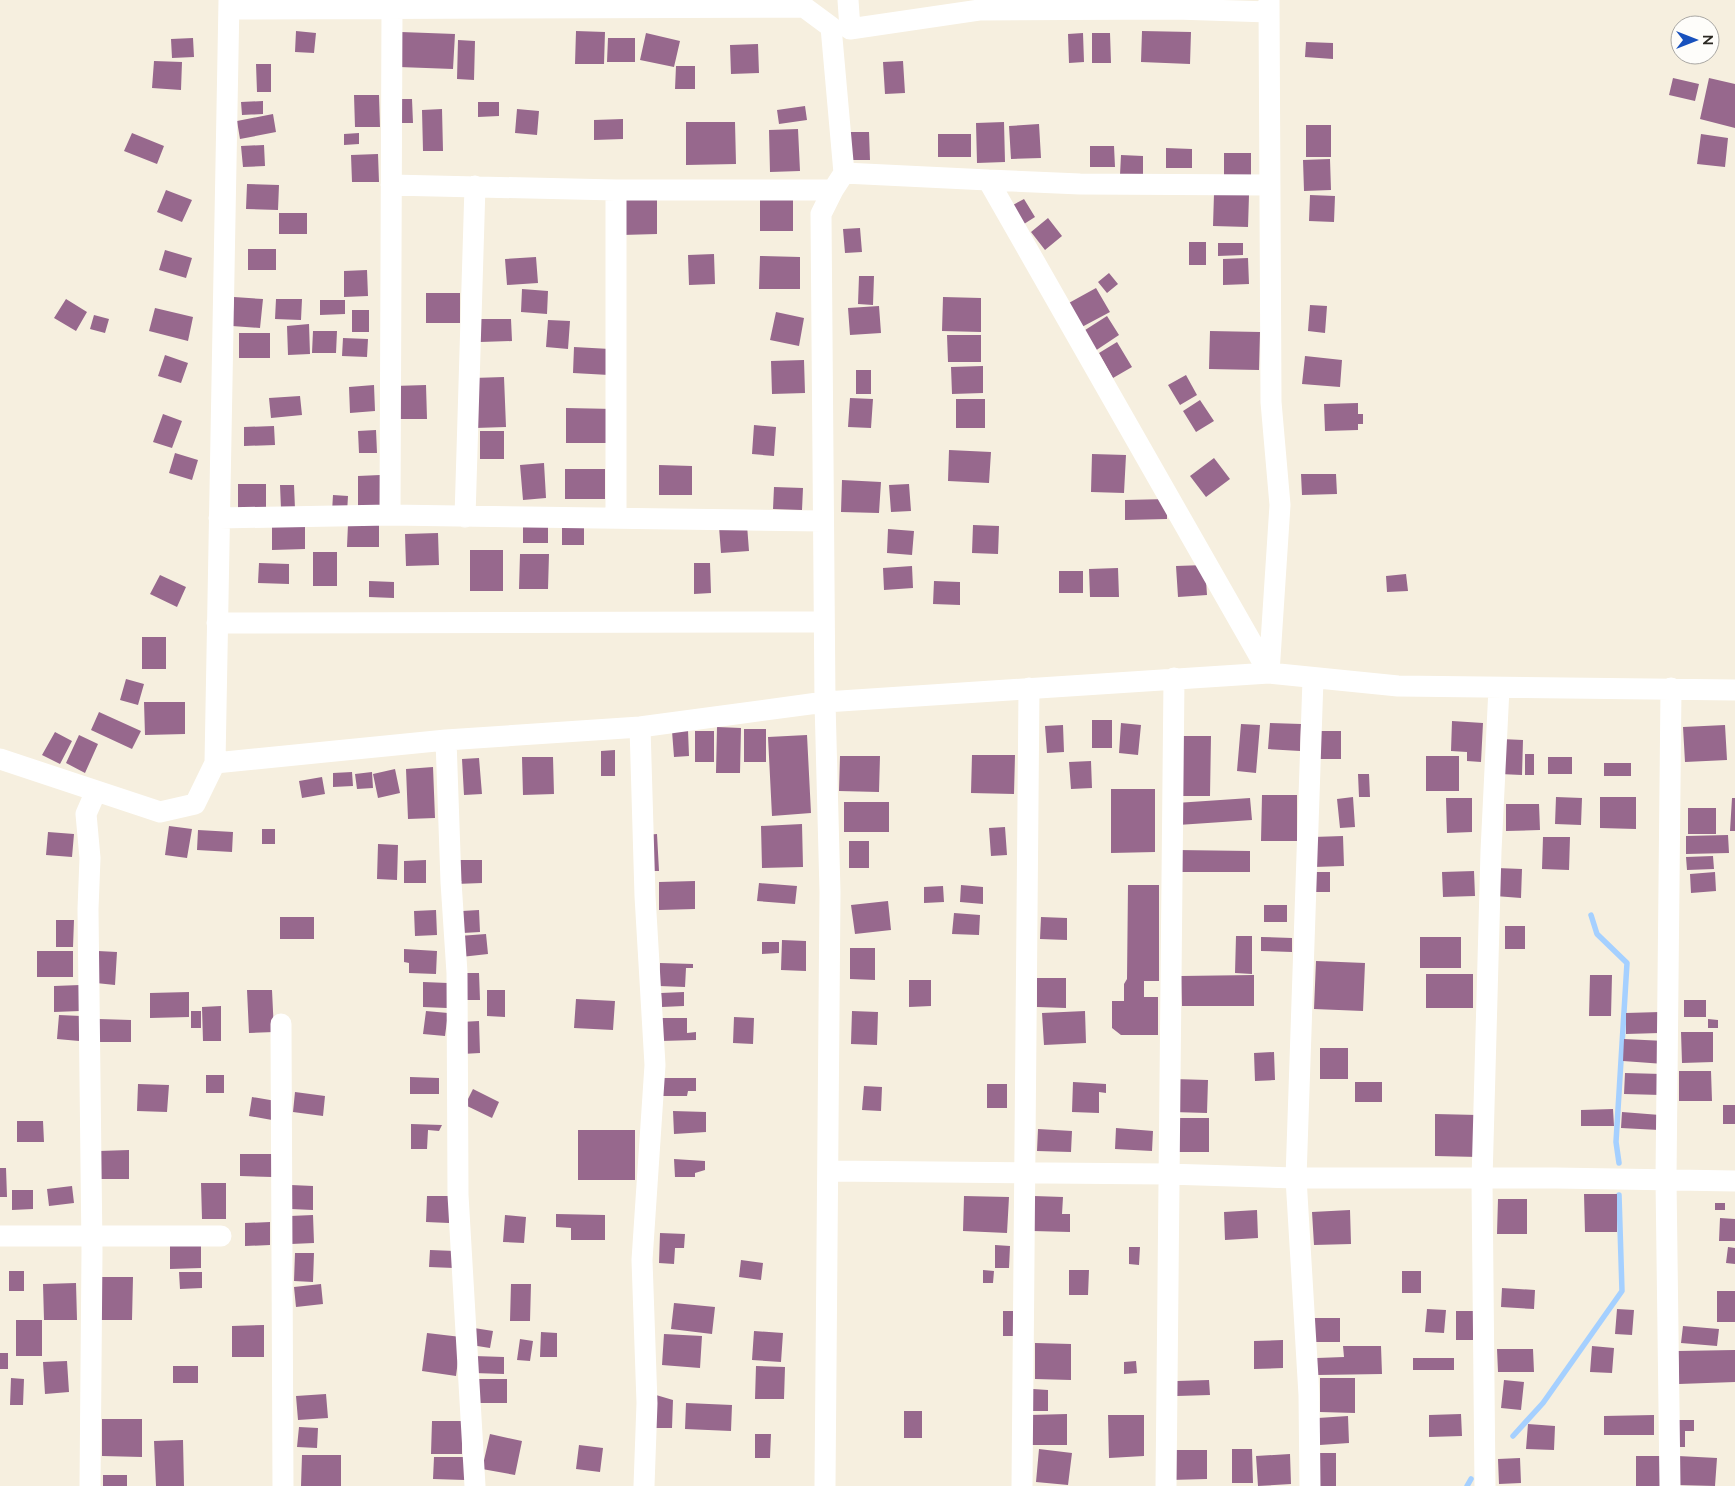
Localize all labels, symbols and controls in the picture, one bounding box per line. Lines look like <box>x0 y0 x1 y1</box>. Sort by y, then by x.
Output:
north arrow <box>1670 15 1720 65</box>
text: N <box>1699 35 1717 45</box>

